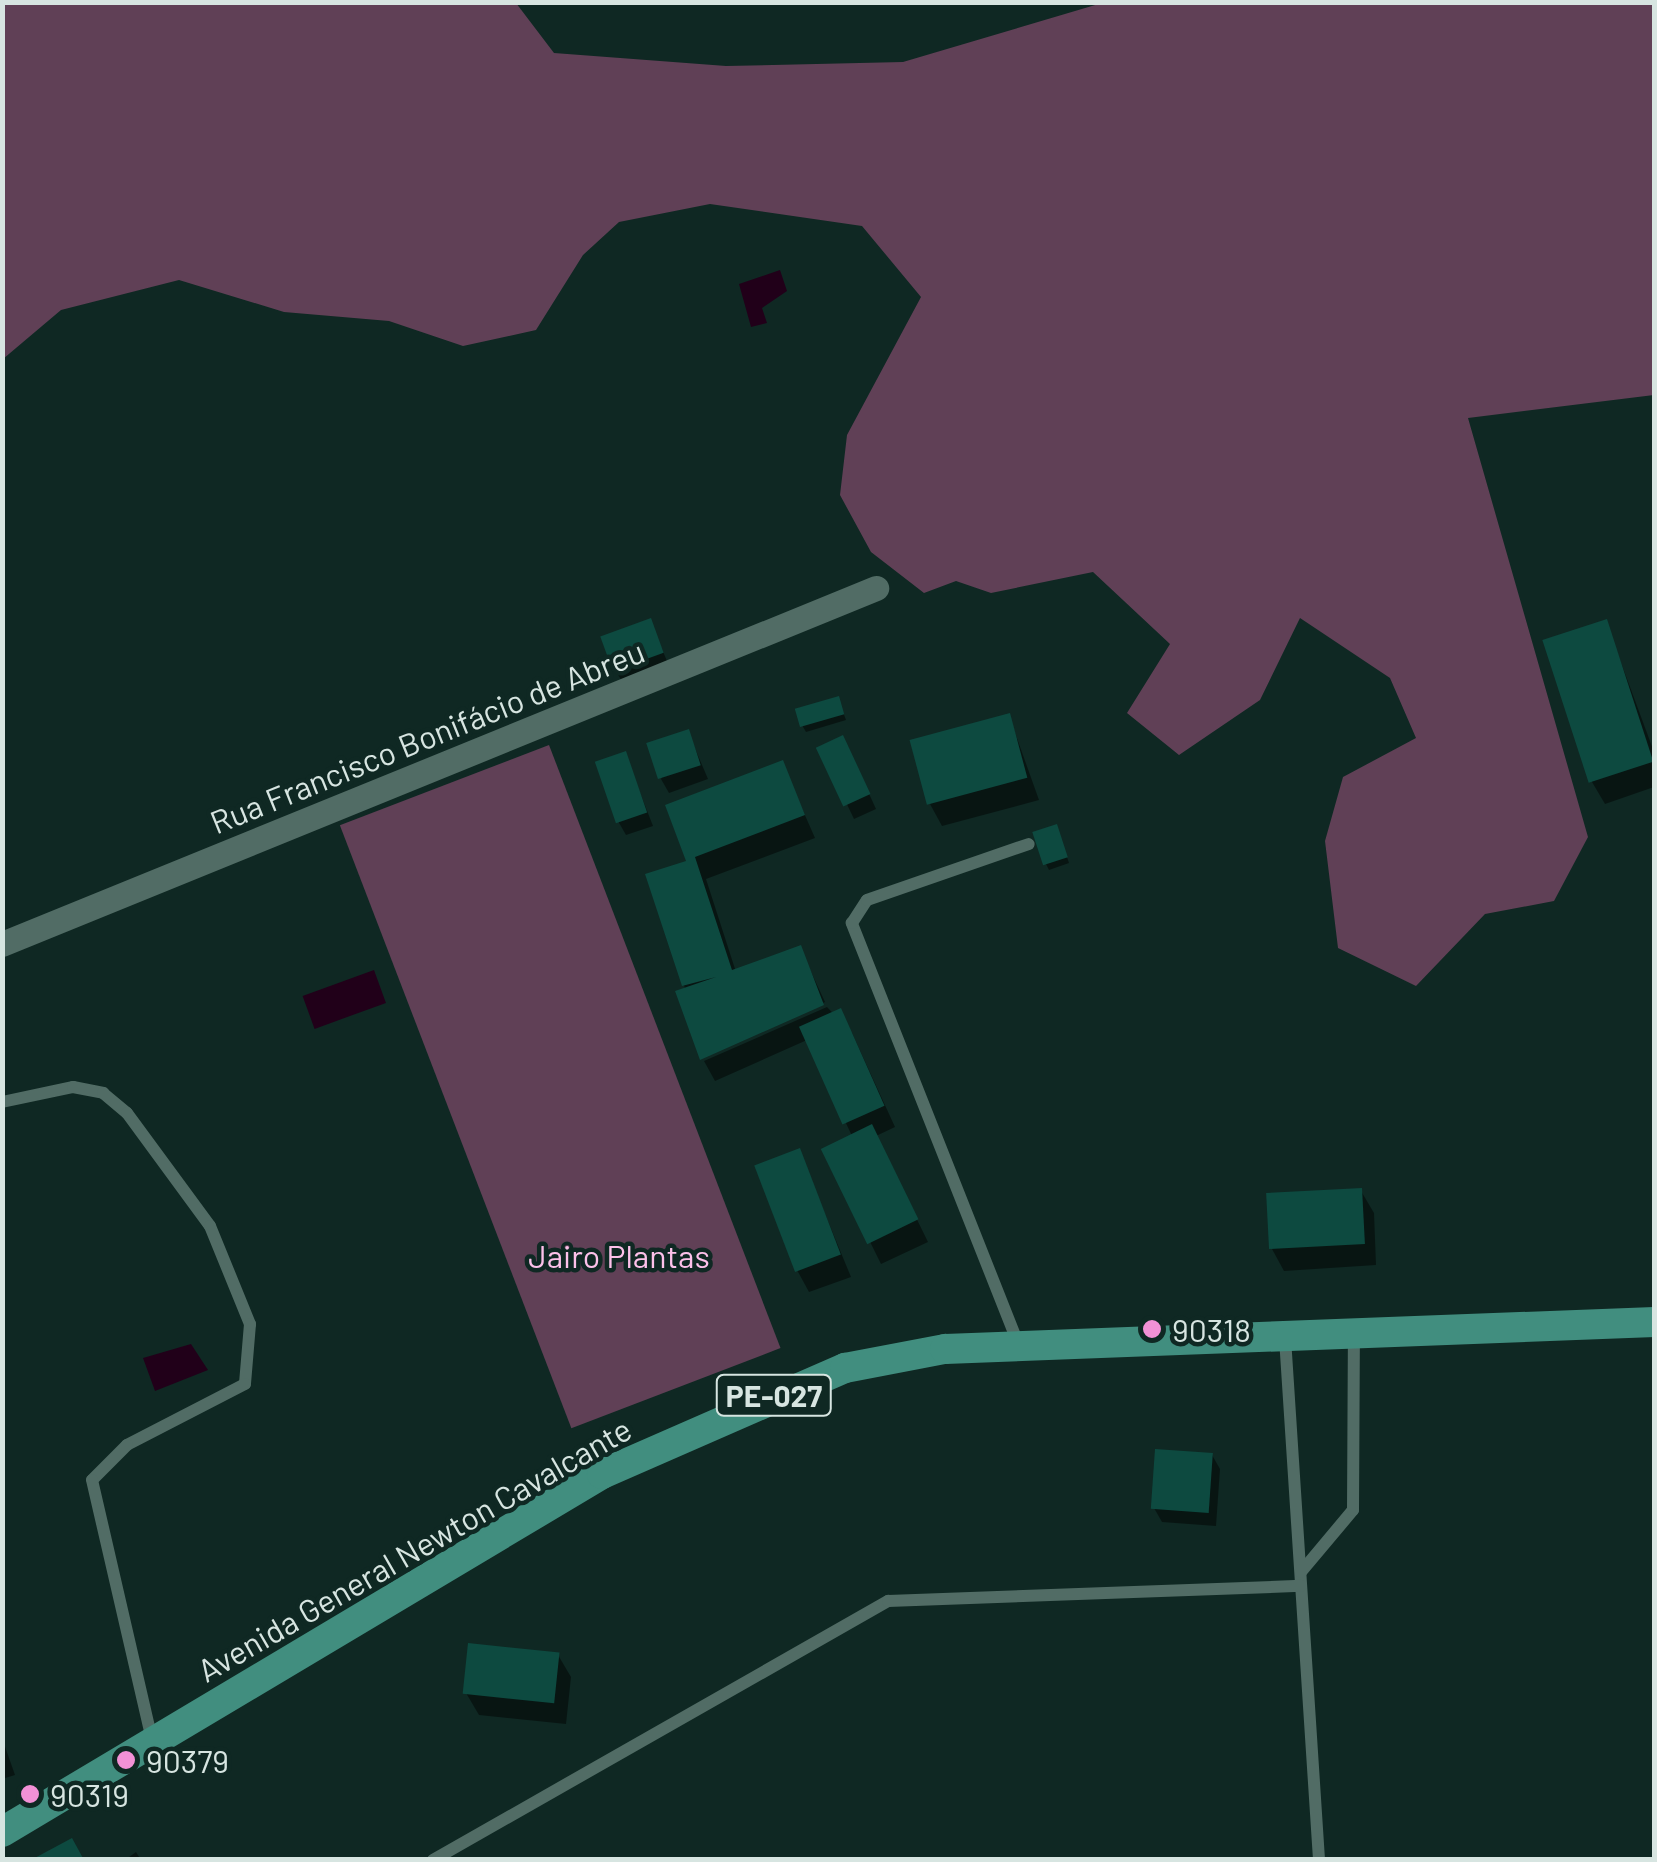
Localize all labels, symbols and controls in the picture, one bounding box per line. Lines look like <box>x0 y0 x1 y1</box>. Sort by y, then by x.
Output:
street label: Rua Francisco Bonifácio de Abreu <box>204 631 650 841</box>
park label: Jairo Plantas <box>528 1236 710 1274</box>
place label: 90318 <box>1172 1310 1251 1348</box>
marker: 90318 <box>1141 1318 1163 1340</box>
road number: PE-027 <box>714 1370 834 1420</box>
street label: Avenida General Newton Cavalcante <box>190 1409 638 1689</box>
place label: 90379 <box>146 1741 229 1779</box>
marker: 90379 <box>115 1749 137 1771</box>
place label: 90319 <box>50 1775 129 1813</box>
marker: 90319 <box>19 1783 41 1805</box>

